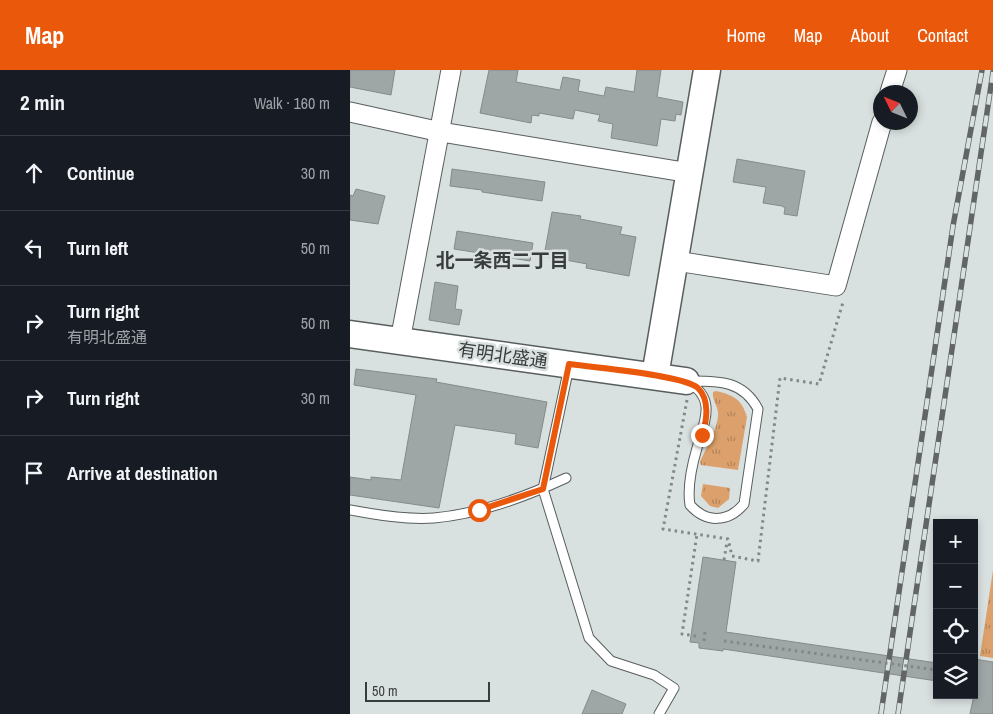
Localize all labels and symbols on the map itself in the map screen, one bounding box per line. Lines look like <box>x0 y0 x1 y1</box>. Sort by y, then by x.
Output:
north arrow <box>873 85 918 130</box>
district label: 北一条西二丁目 <box>435 247 569 273</box>
street label: 有明北盛通 <box>457 336 549 374</box>
route end <box>691 424 714 447</box>
route start <box>468 499 491 522</box>
scale bar <box>365 679 490 702</box>

